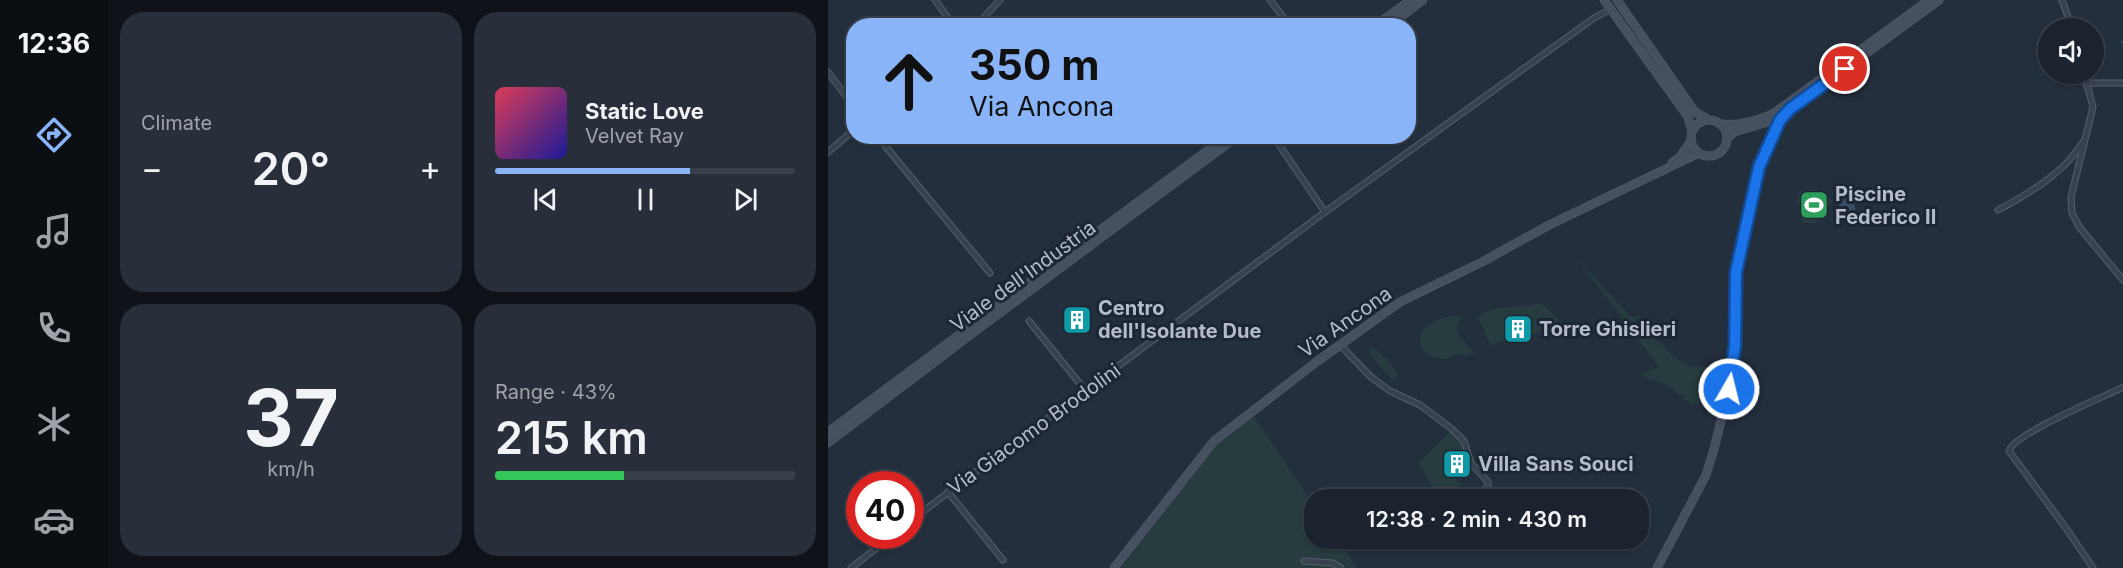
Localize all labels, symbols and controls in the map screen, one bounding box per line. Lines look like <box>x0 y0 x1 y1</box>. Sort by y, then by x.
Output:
map controls <box>2038 18 2104 84</box>
button: sound <box>2038 18 2104 84</box>
text: 12:36 <box>18 27 90 60</box>
text: 350 m <box>969 39 1100 90</box>
icon: ahead <box>870 42 948 120</box>
pin <box>1819 43 1870 94</box>
icon: arrive <box>1828 52 1861 85</box>
text: Via Ancona <box>969 90 1114 123</box>
text: Static Love <box>585 98 704 124</box>
text: Climate <box>141 111 212 135</box>
icon: directions <box>33 114 75 156</box>
text: Velvet Ray <box>585 124 684 148</box>
text: 20° <box>252 141 330 196</box>
text: − <box>141 148 163 188</box>
text: + <box>419 148 441 188</box>
place label: Piscine Federico II <box>1835 182 1936 229</box>
icon: previous <box>529 183 562 216</box>
icon: pause <box>629 183 662 216</box>
icon: next <box>729 183 762 216</box>
sports icon: Piscine Federico II <box>1798 189 1830 221</box>
icon: music <box>33 210 75 252</box>
street label: Viale dell'Industria <box>946 215 1100 337</box>
street label: Via Ancona <box>1294 281 1396 363</box>
place label: Centro dell'Isolante Due <box>1098 296 1261 343</box>
building icon: Centro dell'Isolante Due <box>1061 304 1093 336</box>
icon: phone <box>33 307 75 349</box>
building icon: Torre Ghislieri <box>1502 313 1534 345</box>
place label: Torre Ghislieri <box>1539 317 1676 341</box>
position arrow <box>1697 357 1761 421</box>
street label: Via Giacomo Brodolini <box>943 358 1125 500</box>
text: 37 <box>243 370 339 465</box>
text: Range · 43% <box>495 380 617 404</box>
icon: climate <box>33 403 75 445</box>
text: 215 km <box>495 410 648 465</box>
building icon: Villa Sans Souci <box>1441 448 1473 480</box>
place label: Villa Sans Souci <box>1478 452 1634 476</box>
text: km/h <box>267 457 315 481</box>
speed limit sign: 40 <box>846 471 924 549</box>
icon: car <box>33 499 75 541</box>
text: 12:38 · 2 min · 430 m <box>1366 506 1587 532</box>

